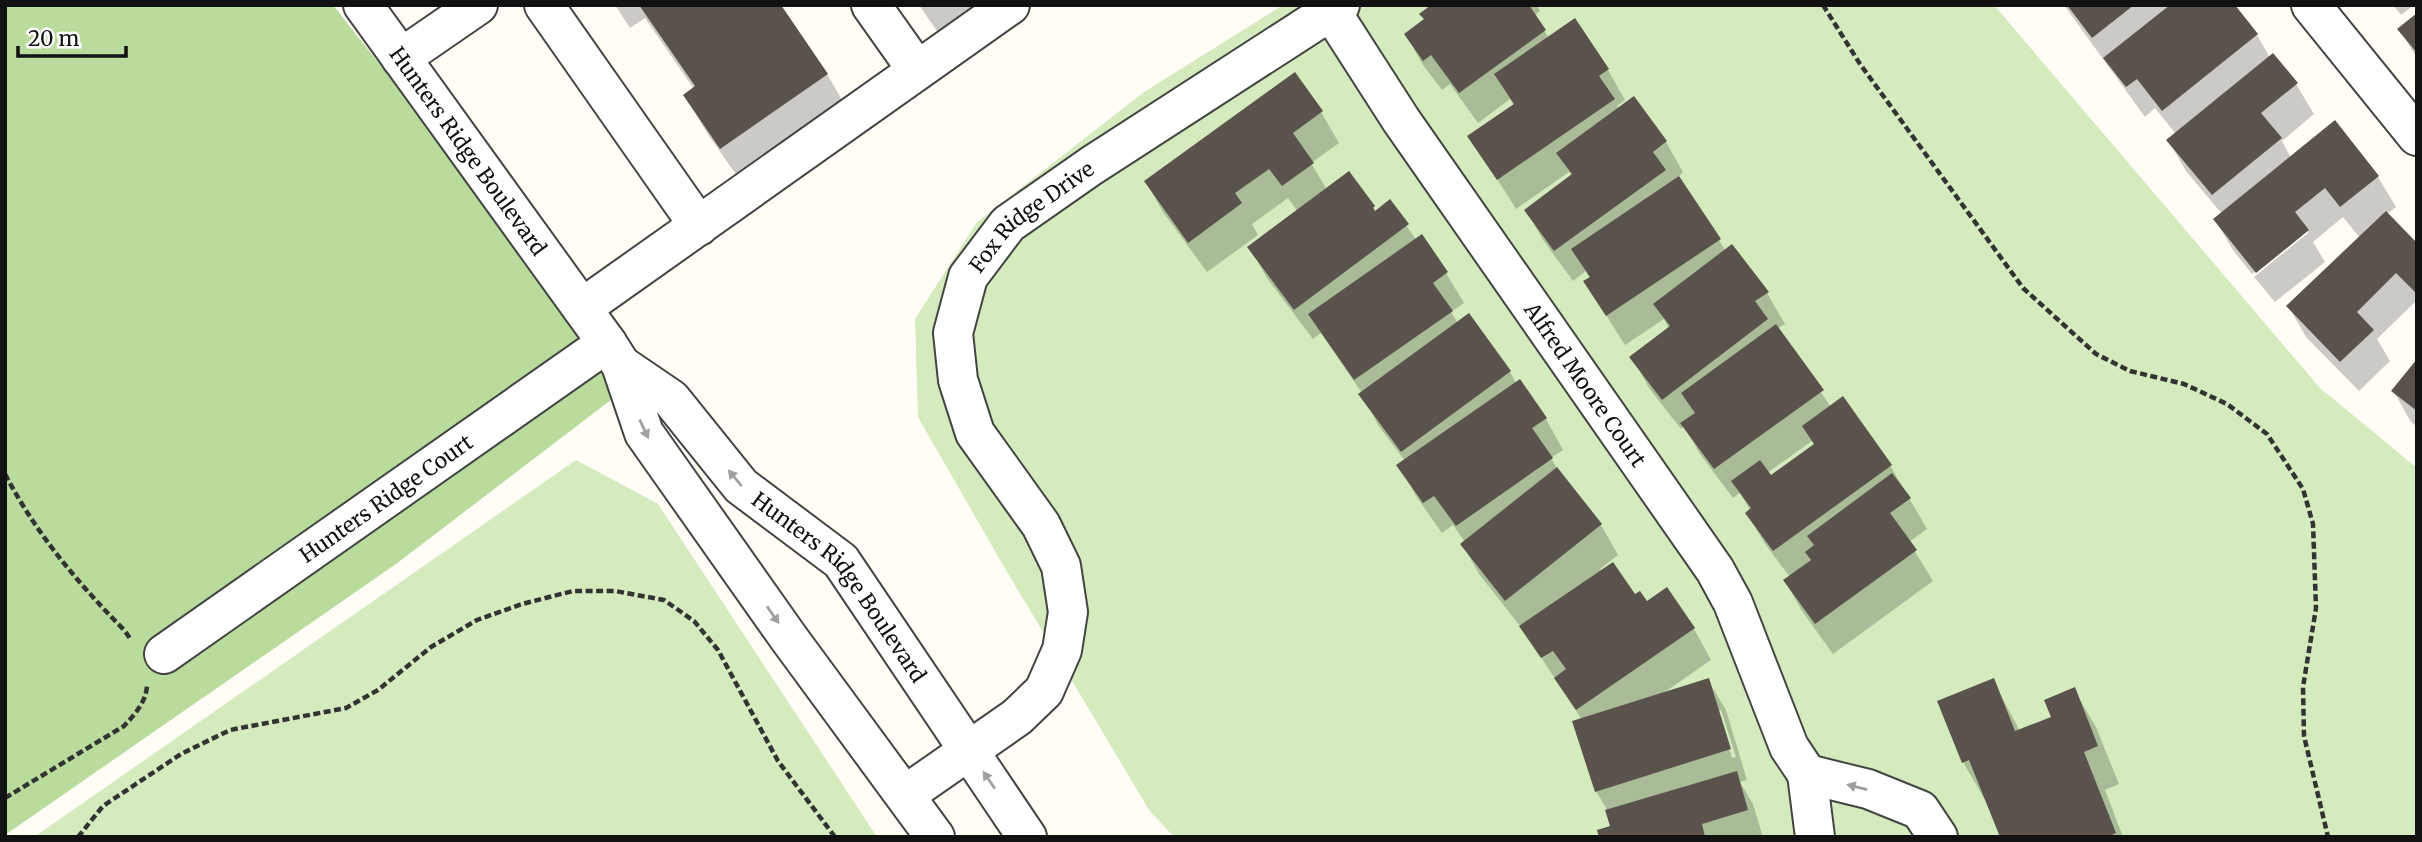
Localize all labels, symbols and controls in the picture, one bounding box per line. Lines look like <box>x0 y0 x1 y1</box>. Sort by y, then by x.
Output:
scale bar <box>18 14 126 58</box>
text: 20 m <box>28 25 80 52</box>
street label: Hunters Ridge Boulevard <box>384 41 553 261</box>
street label: Fox Ridge Drive <box>963 155 1099 278</box>
street label: Alfred Moore Court <box>1518 296 1652 472</box>
one-way arrow <box>638 419 650 439</box>
street label: Hunters Ridge Court <box>294 428 478 568</box>
one-way arrow <box>727 469 743 487</box>
street label: Hunters Ridge Boulevard <box>747 486 933 688</box>
one-way arrow <box>766 606 780 624</box>
one-way arrow <box>982 771 996 789</box>
one-way arrow <box>1845 781 1867 792</box>

